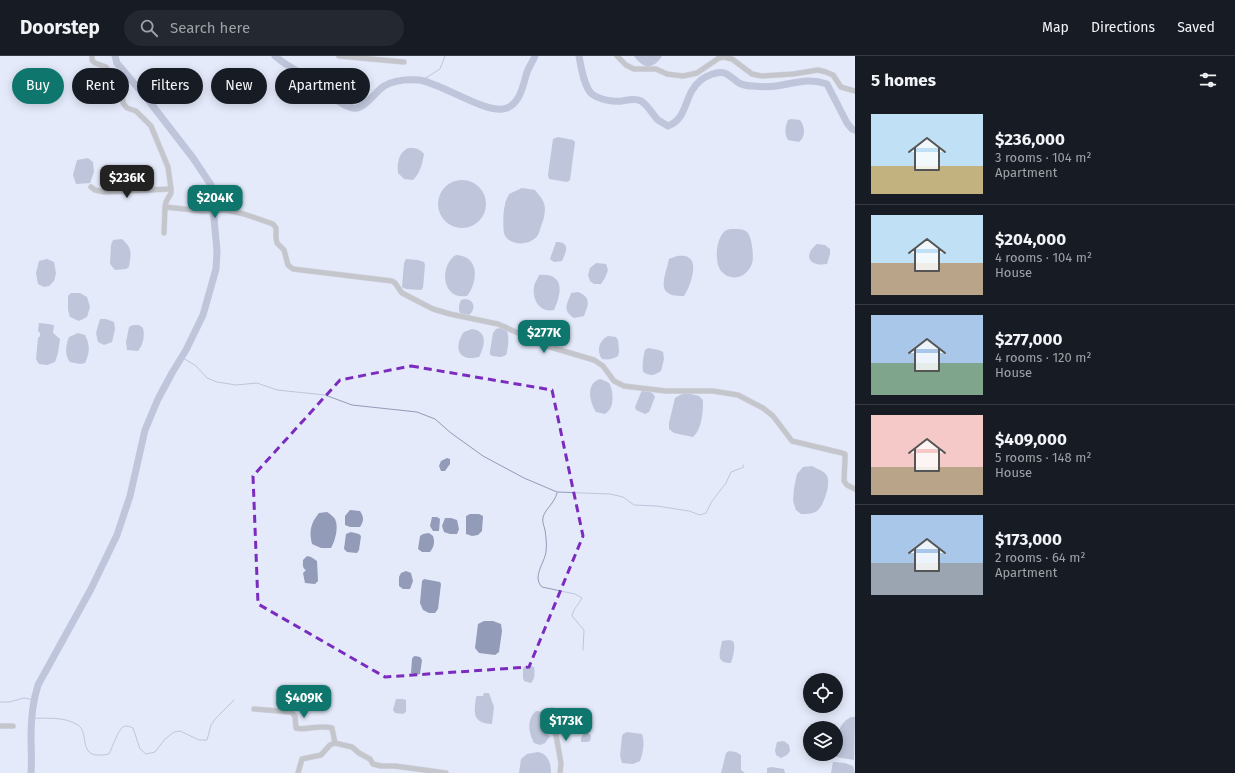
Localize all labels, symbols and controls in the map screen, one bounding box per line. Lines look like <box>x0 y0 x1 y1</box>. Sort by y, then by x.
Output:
search box <box>124 10 404 46</box>
text: Doorstep <box>20 16 100 39</box>
icon: search <box>138 17 160 39</box>
text: Search here <box>170 19 250 37</box>
text: Map <box>1042 19 1069 36</box>
text: Directions <box>1091 19 1155 36</box>
text: Saved <box>1177 19 1215 36</box>
chip: Buy <box>12 68 64 104</box>
chip: Rent <box>72 68 129 104</box>
chip: Filters <box>137 68 203 104</box>
chip: New <box>211 68 267 104</box>
chip: Apartment <box>275 68 370 104</box>
icon: filters <box>1197 69 1219 91</box>
text: 5 homes <box>871 70 936 91</box>
text: $236,000 <box>995 129 1065 150</box>
icon: home <box>903 130 951 178</box>
text: 3 rooms · 104 m² <box>995 150 1092 165</box>
pin: $236K <box>99 165 155 199</box>
text: Apartment <box>995 165 1057 180</box>
text: $236K <box>109 170 145 185</box>
pin: $204K <box>187 185 243 219</box>
text: $204K <box>197 190 233 205</box>
text: $204,000 <box>995 229 1066 250</box>
icon: home <box>903 231 951 279</box>
text: 4 rooms · 104 m² <box>995 250 1092 265</box>
text: House <box>995 265 1032 280</box>
pin: $277K <box>516 320 572 354</box>
text: $277K <box>527 325 561 340</box>
text: $277,000 <box>995 329 1062 350</box>
icon: home <box>903 331 951 379</box>
text: 4 rooms · 120 m² <box>995 350 1091 365</box>
text: House <box>995 365 1032 380</box>
text: $409,000 <box>995 429 1067 450</box>
icon: home <box>903 431 951 479</box>
text: 5 rooms · 148 m² <box>995 450 1091 465</box>
text: House <box>995 465 1032 480</box>
text: $173,000 <box>995 529 1062 550</box>
icon: home <box>903 531 951 579</box>
text: 2 rooms · 64 m² <box>995 550 1085 565</box>
text: Apartment <box>995 565 1057 580</box>
map controls <box>803 673 843 761</box>
button: locate <box>803 673 843 713</box>
pin: $409K <box>276 685 332 719</box>
text: $409K <box>285 690 323 705</box>
pin: $173K <box>538 708 594 742</box>
text: $173K <box>549 713 583 728</box>
button: layers <box>803 721 843 761</box>

